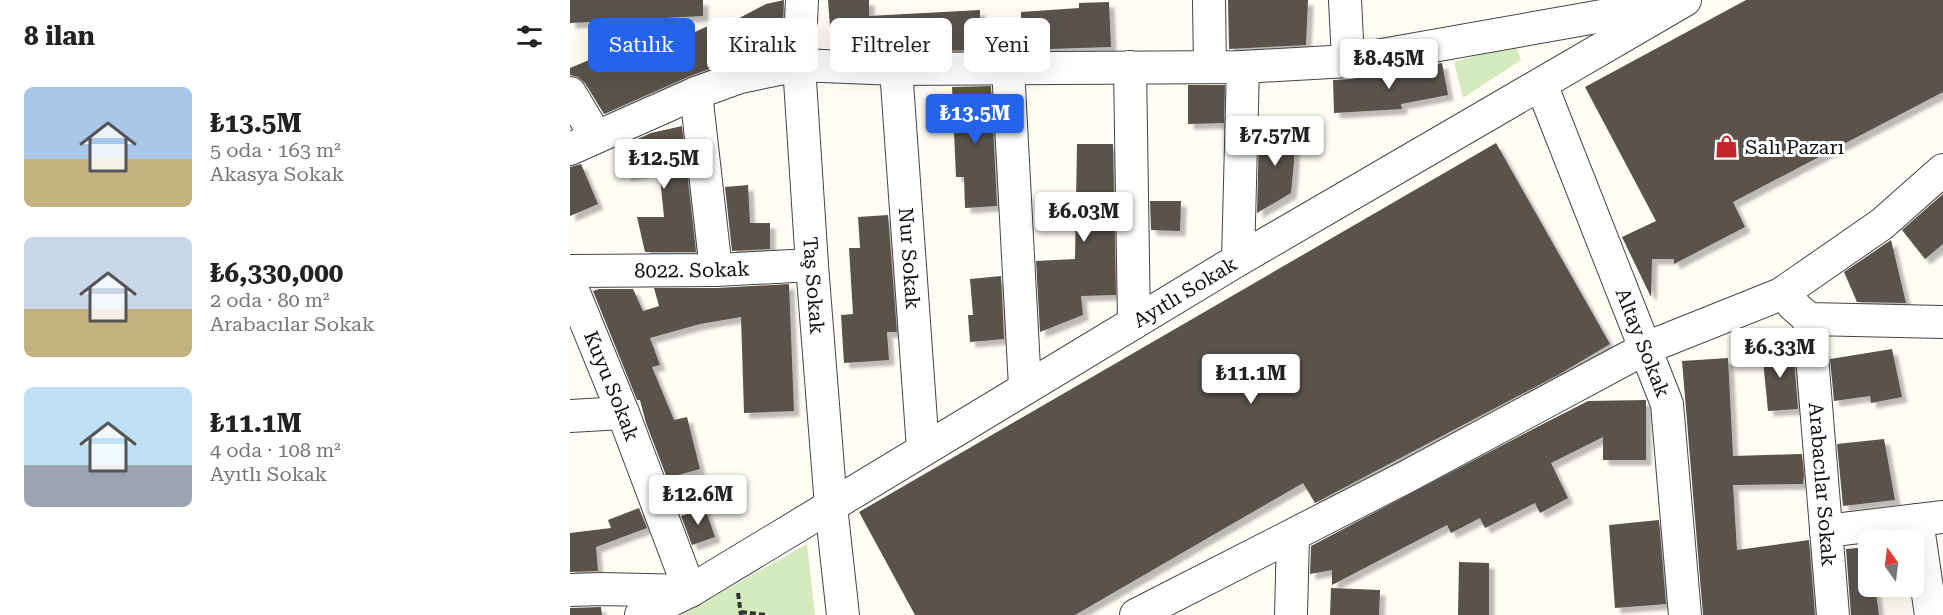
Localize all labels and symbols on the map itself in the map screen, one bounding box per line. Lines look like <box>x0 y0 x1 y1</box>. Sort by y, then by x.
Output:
pin: ₺8.45M <box>1340 39 1438 90</box>
pin: ₺13.5M <box>926 94 1024 145</box>
pin: ₺7.57M <box>1226 116 1324 167</box>
shop icon: Salı Pazarı <box>1714 134 1740 160</box>
place label: Salı Pazarı <box>1745 135 1844 159</box>
pin: ₺12.5M <box>615 139 713 190</box>
pin: ₺6.03M <box>1035 192 1133 243</box>
street label: Nur Sokak <box>894 207 925 311</box>
street label: Taş Sokak <box>798 236 829 336</box>
street label: Ayıtlı Sokak <box>1129 251 1242 333</box>
street label: 8022. Sokak <box>634 256 751 283</box>
street label: Altay Sokak <box>1611 284 1675 401</box>
street label: Kuyu Sokak <box>579 327 645 445</box>
pin: ₺6.33M <box>1731 328 1829 379</box>
pin: ₺11.1M <box>1202 354 1300 405</box>
street label: Arabacılar Sokak <box>1804 401 1841 568</box>
pin: ₺12.6M <box>649 475 747 526</box>
north arrow <box>1858 531 1924 597</box>

